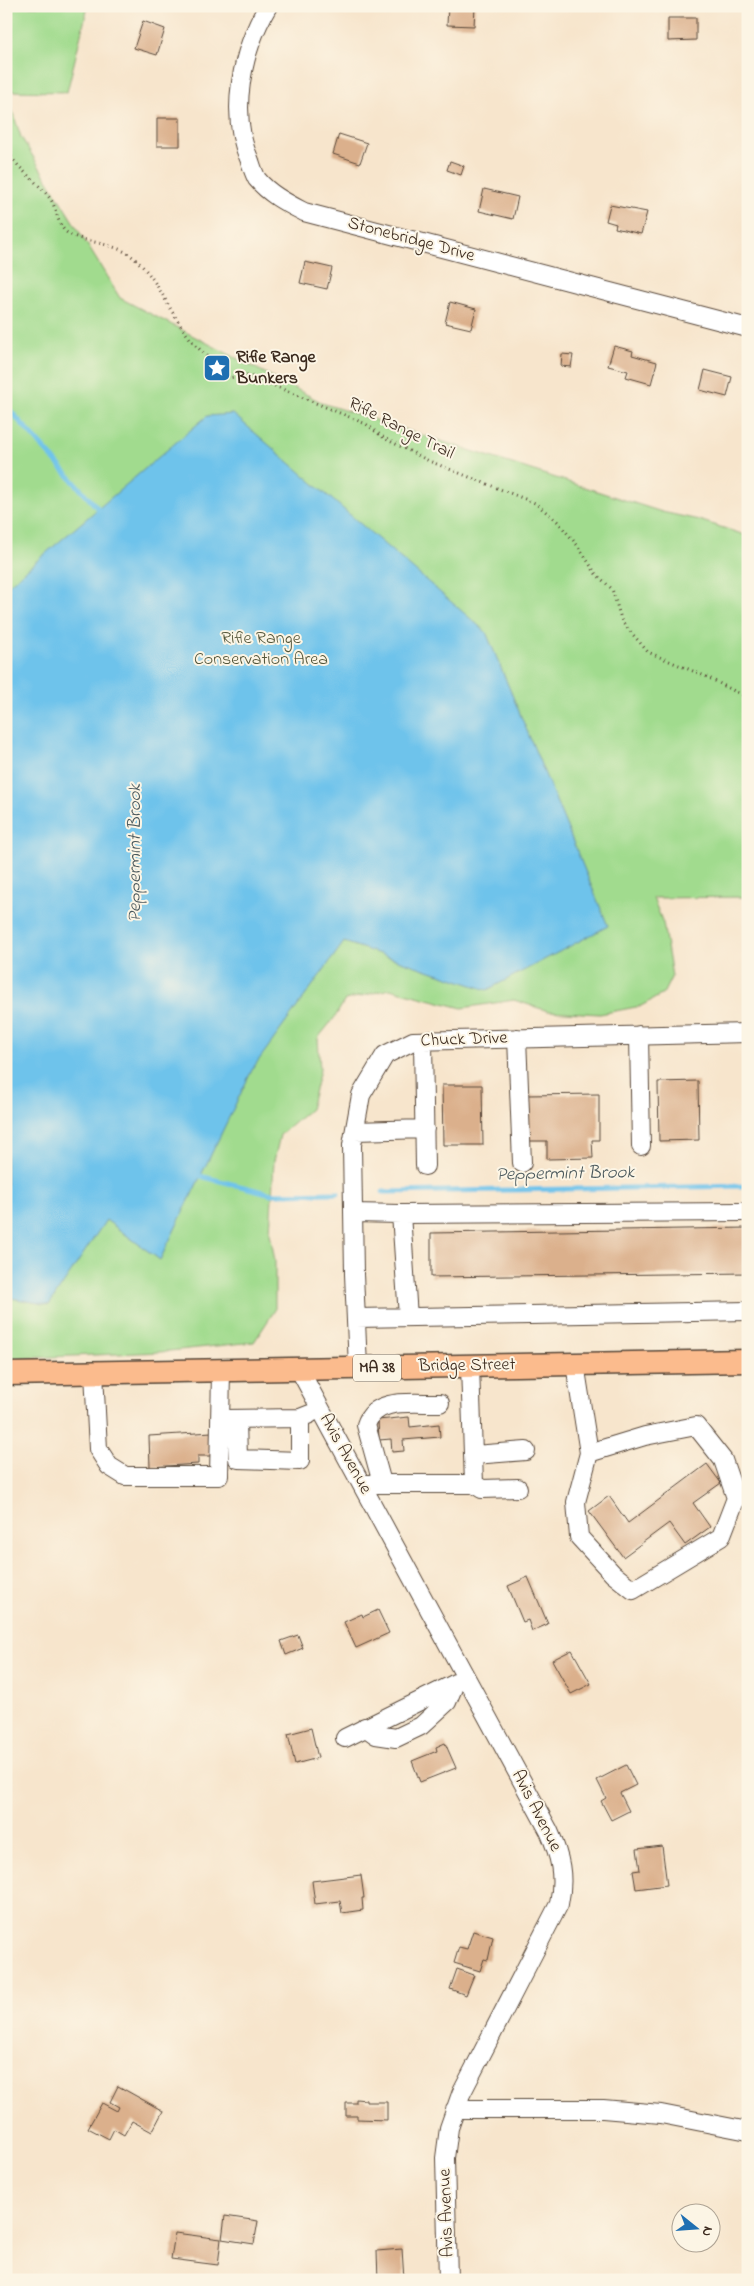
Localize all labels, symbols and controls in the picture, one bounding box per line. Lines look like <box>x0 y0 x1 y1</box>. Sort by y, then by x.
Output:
street label: Stonebridge Drive <box>344 211 478 271</box>
place label: Rifle Range Bunkers <box>235 345 316 392</box>
place icon: Rifle Range Bunkers <box>202 353 232 383</box>
street label: Rifle Range Trail <box>343 391 459 468</box>
park label: Rifle Range Conservation Area <box>194 626 328 673</box>
water label: Peppermint Brook <box>122 783 149 922</box>
street label: Chuck Drive <box>420 1025 509 1055</box>
water label: Peppermint Brook <box>496 1159 635 1189</box>
street label: Bridge Street <box>417 1352 516 1381</box>
road number: MA 38 <box>353 1355 401 1382</box>
street label: Avis Avenue <box>312 1409 378 1500</box>
street label: Avis Avenue <box>504 1766 568 1857</box>
street label: Avis Avenue <box>432 2167 462 2258</box>
north arrow <box>672 2204 722 2254</box>
text: N <box>696 2224 718 2239</box>

